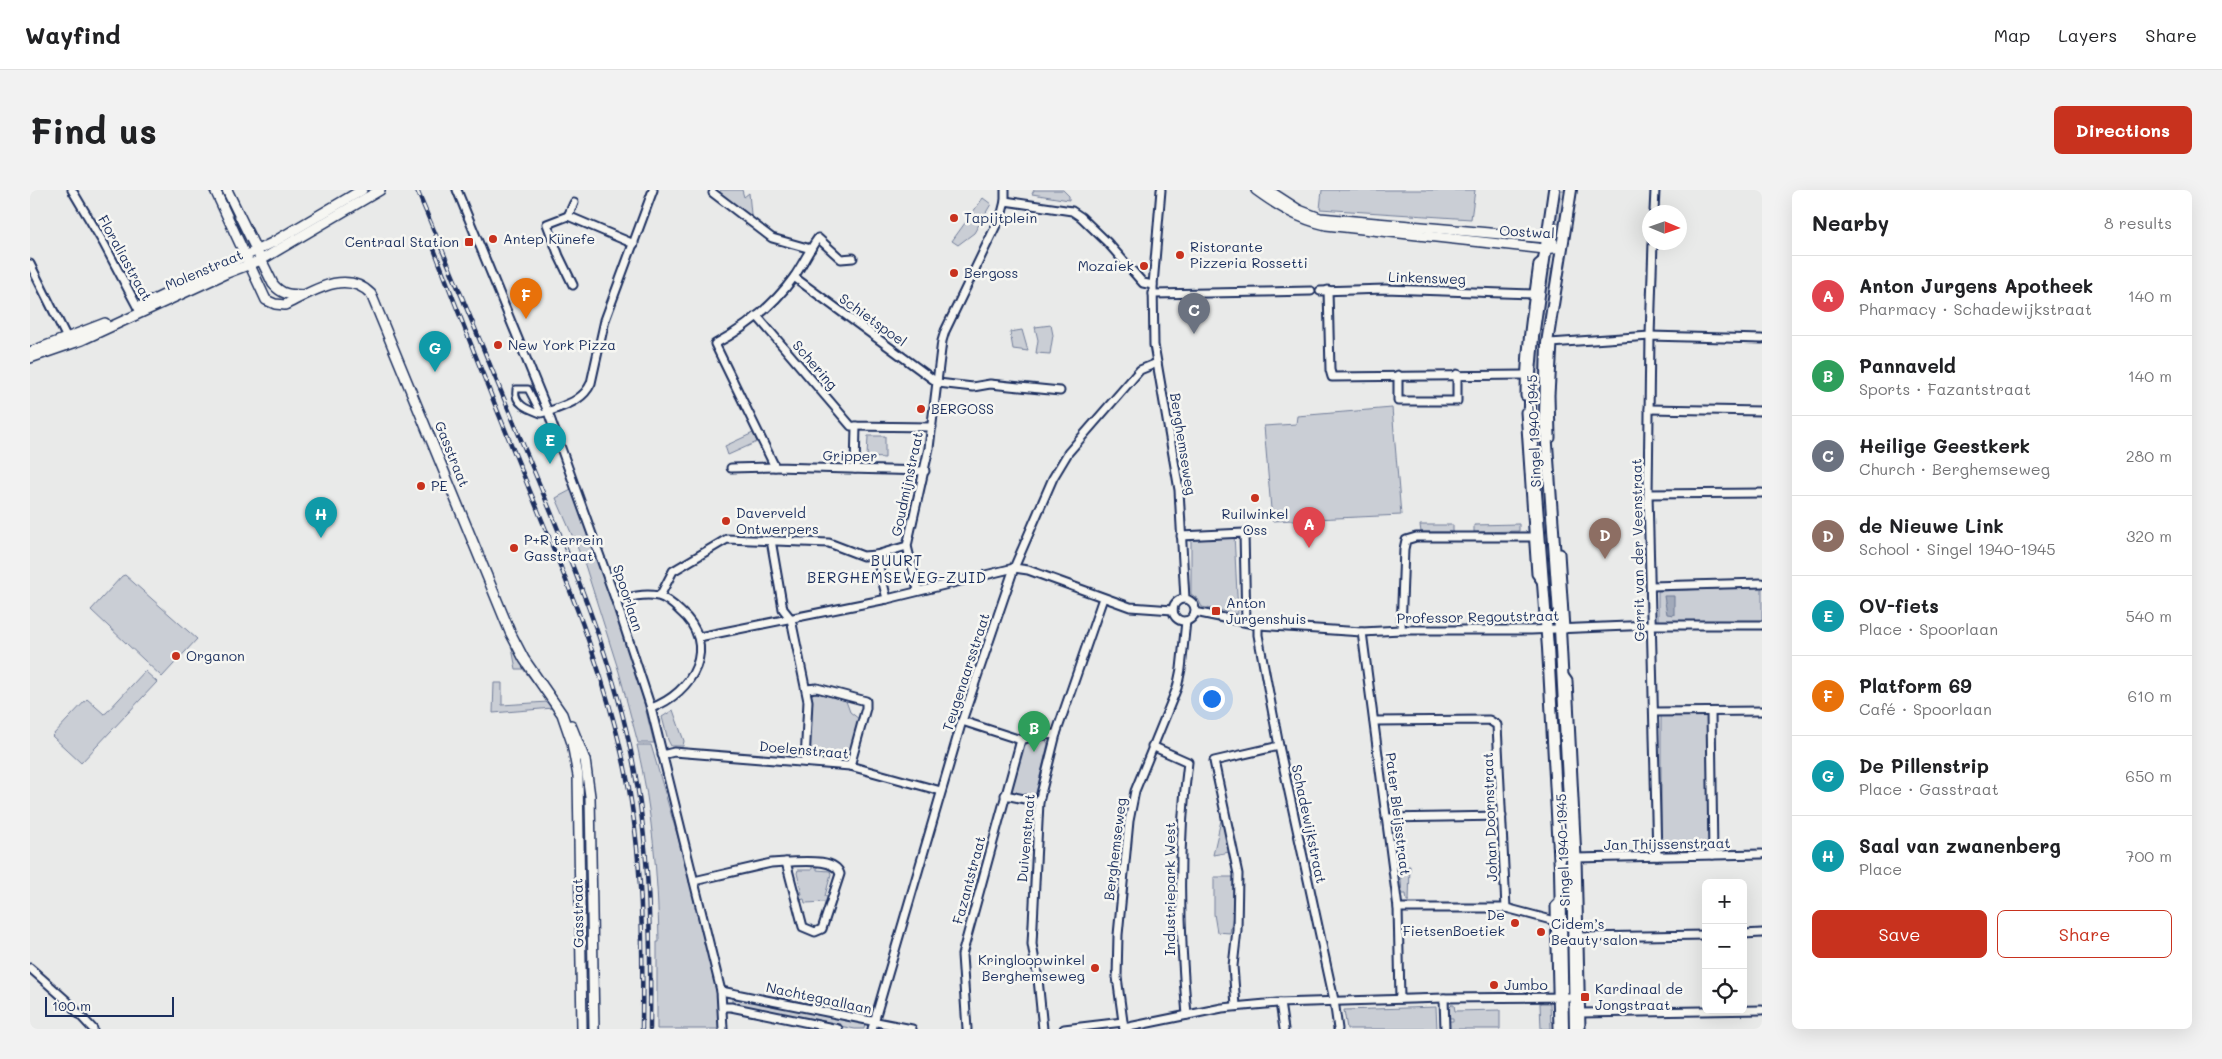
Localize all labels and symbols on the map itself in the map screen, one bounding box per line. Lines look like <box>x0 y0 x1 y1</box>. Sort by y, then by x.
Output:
north arrow <box>1642 205 1687 250</box>
place label: Tapijtplein <box>964 208 1037 227</box>
street label: Floraliastraat <box>94 211 157 304</box>
marker: Tapijtplein <box>948 212 960 224</box>
street label: Oostwal <box>1499 221 1555 242</box>
place label: Antep Künefe <box>503 229 595 248</box>
place label: Centraal Station <box>345 232 459 251</box>
marker: Antep Künefe <box>487 233 499 245</box>
marker: Centraal Station <box>463 236 475 248</box>
place label: Ristorante Pizzeria Rossetti <box>1190 237 1308 272</box>
street label: Molenstraat <box>162 245 246 294</box>
marker: Ristorante Pizzeria Rossetti <box>1174 249 1186 261</box>
place label: Mozaiek <box>1078 256 1134 275</box>
marker: Mozaiek <box>1138 260 1150 272</box>
place label: Bergoss <box>964 263 1018 282</box>
marker: Bergoss <box>948 267 960 279</box>
street label: Linkensweg <box>1388 267 1466 288</box>
pin: F <box>510 278 542 319</box>
street label: Schietspoel <box>836 289 911 351</box>
pin: C <box>1178 293 1210 334</box>
pin: G <box>419 331 451 372</box>
place label: New York Pizza <box>508 335 616 354</box>
street label: Schering <box>789 336 842 393</box>
marker: New York Pizza <box>492 339 504 351</box>
street label: Singel 1940-1945 <box>1522 374 1545 488</box>
street label: Berghemseweg <box>1166 391 1201 496</box>
place label: BERGOSS <box>931 399 994 418</box>
marker: BERGOSS <box>915 403 927 415</box>
street label: Gasstraat <box>431 418 474 490</box>
pin: E <box>534 423 566 464</box>
street label: Goudmijnstraat <box>886 430 927 538</box>
street label: Gripper <box>823 446 877 465</box>
street label: Gerrit van der Veenstraat <box>1626 458 1649 642</box>
place label: PE <box>431 476 448 495</box>
marker: PE <box>415 480 427 492</box>
marker: Ruilwinkel Oss <box>1249 492 1261 504</box>
pin: H <box>305 497 337 538</box>
place label: Daverveld Ontwerpers <box>736 503 819 538</box>
place label: Ruilwinkel Oss <box>1222 504 1288 539</box>
pin: A <box>1293 507 1325 548</box>
marker: Daverveld Ontwerpers <box>720 515 732 527</box>
pin: D <box>1589 518 1621 559</box>
place label: P+R terrein Gasstraat <box>524 530 603 565</box>
marker: P+R terrein Gasstraat <box>508 542 520 554</box>
district label: BUURT BERGHEMSEWEG-ZUID <box>807 550 987 587</box>
street label: Spoorlaan <box>609 562 648 634</box>
place label: Anton Jurgenshuis <box>1226 593 1306 628</box>
marker: Anton Jurgenshuis <box>1210 605 1222 617</box>
street label: Professor Regoutstraat <box>1396 606 1560 627</box>
street label: Teugenaarsstraat <box>937 610 994 734</box>
place label: Organon <box>186 646 245 665</box>
marker: Organon <box>170 650 182 662</box>
your location <box>1199 686 1225 712</box>
pin: B <box>1018 711 1050 752</box>
street label: Doelenstraat <box>758 736 850 763</box>
street label: Pater Bleijsstraat <box>1382 751 1415 877</box>
street label: Johan Doornstraat <box>1478 752 1501 882</box>
street label: Schadewijkstraat <box>1288 763 1331 885</box>
street label: Duivenstraat <box>1012 793 1039 883</box>
street label: Singel 1940-1945 <box>1551 793 1574 907</box>
street label: Berghemseweg <box>1099 796 1130 901</box>
street label: Industriepark West <box>1160 822 1179 956</box>
street label: Jan Thijssenstraat <box>1603 833 1731 854</box>
street label: Fazantstraat <box>948 834 989 926</box>
street label: Gasstraat <box>567 878 588 948</box>
place label: De FietsenBoetiek <box>1403 905 1505 940</box>
place label: Cidem’s Beauty salon <box>1551 914 1638 949</box>
marker: De FietsenBoetiek <box>1509 917 1521 929</box>
marker: Cidem’s Beauty salon <box>1535 926 1547 938</box>
place label: Kringloopwinkel Berghemseweg <box>978 950 1085 985</box>
marker: Kringloopwinkel Berghemseweg <box>1089 962 1101 974</box>
place label: Jumbo <box>1504 975 1548 994</box>
street label: Nachtegaallaan <box>764 977 874 1018</box>
marker: Jumbo <box>1488 979 1500 991</box>
place label: Kardinaal de Jongstraat <box>1595 979 1683 1014</box>
marker: Kardinaal de Jongstraat <box>1579 991 1591 1003</box>
scale bar <box>45 994 174 1017</box>

